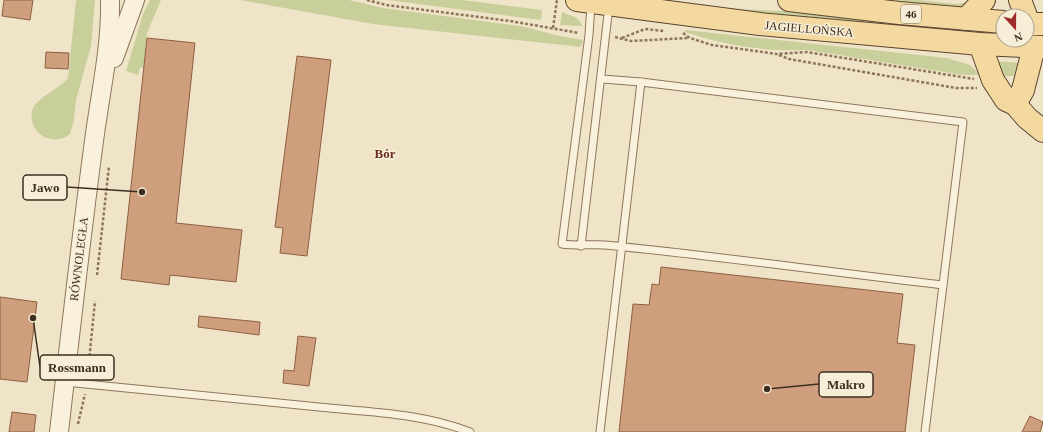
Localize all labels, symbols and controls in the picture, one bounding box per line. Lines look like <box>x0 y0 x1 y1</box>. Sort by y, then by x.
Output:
road number: 46 <box>901 5 921 23</box>
north arrow <box>995 8 1035 48</box>
street label: JAGIELLOŃSKA <box>764 18 854 40</box>
text: N <box>1013 30 1024 44</box>
district label: Bór <box>375 146 396 161</box>
callout: Jawo <box>23 175 67 200</box>
text: Jawo <box>31 180 59 195</box>
street label: RÓWNOLEGŁA <box>67 216 91 302</box>
callout: Rossmann <box>40 355 114 380</box>
text: Rossmann <box>48 360 107 375</box>
callout: Makro <box>819 372 873 397</box>
text: Makro <box>827 377 865 392</box>

